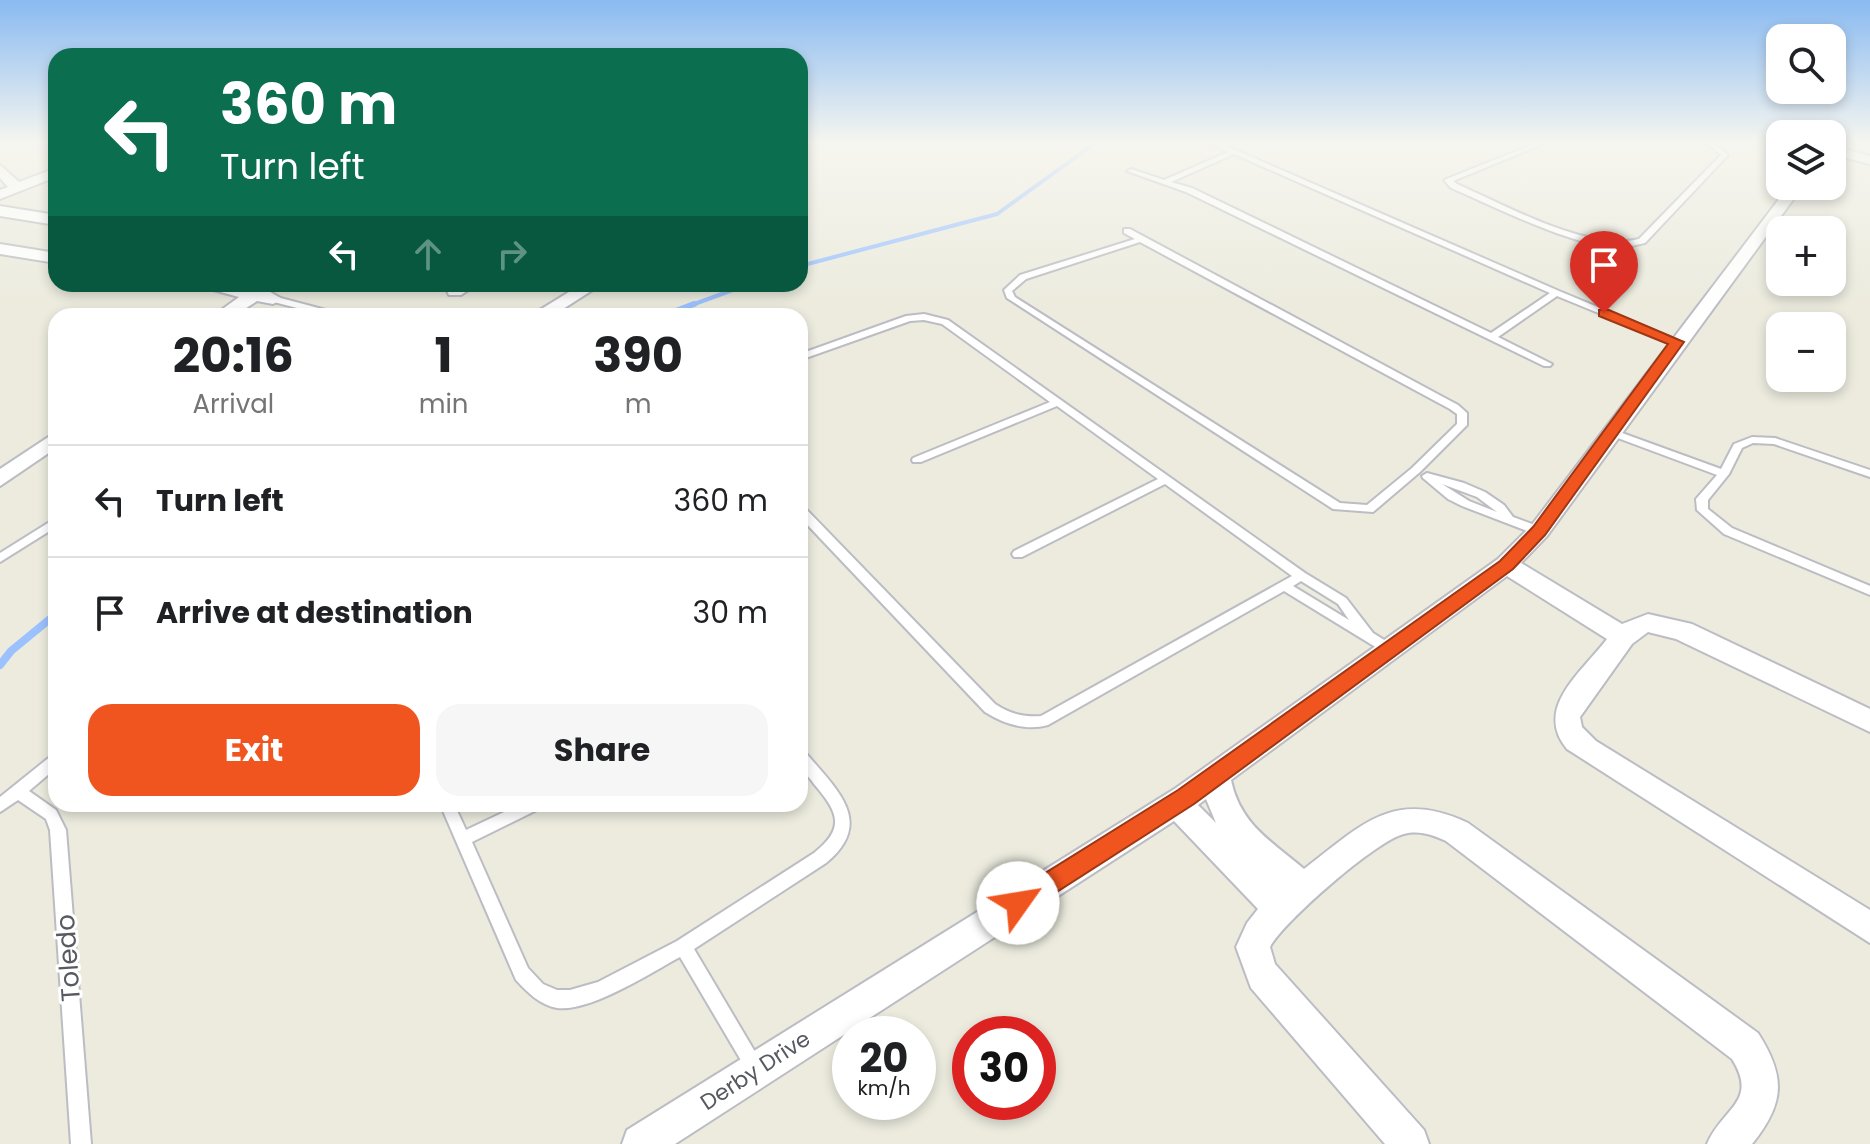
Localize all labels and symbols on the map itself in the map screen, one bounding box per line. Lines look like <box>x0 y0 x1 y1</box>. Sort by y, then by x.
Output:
pin <box>1570 231 1638 313</box>
position arrow <box>976 861 1060 945</box>
street label: Toledo <box>47 913 89 1003</box>
speed limit sign: 30 <box>952 1016 1056 1120</box>
street label: Derby Drive <box>694 1023 816 1118</box>

